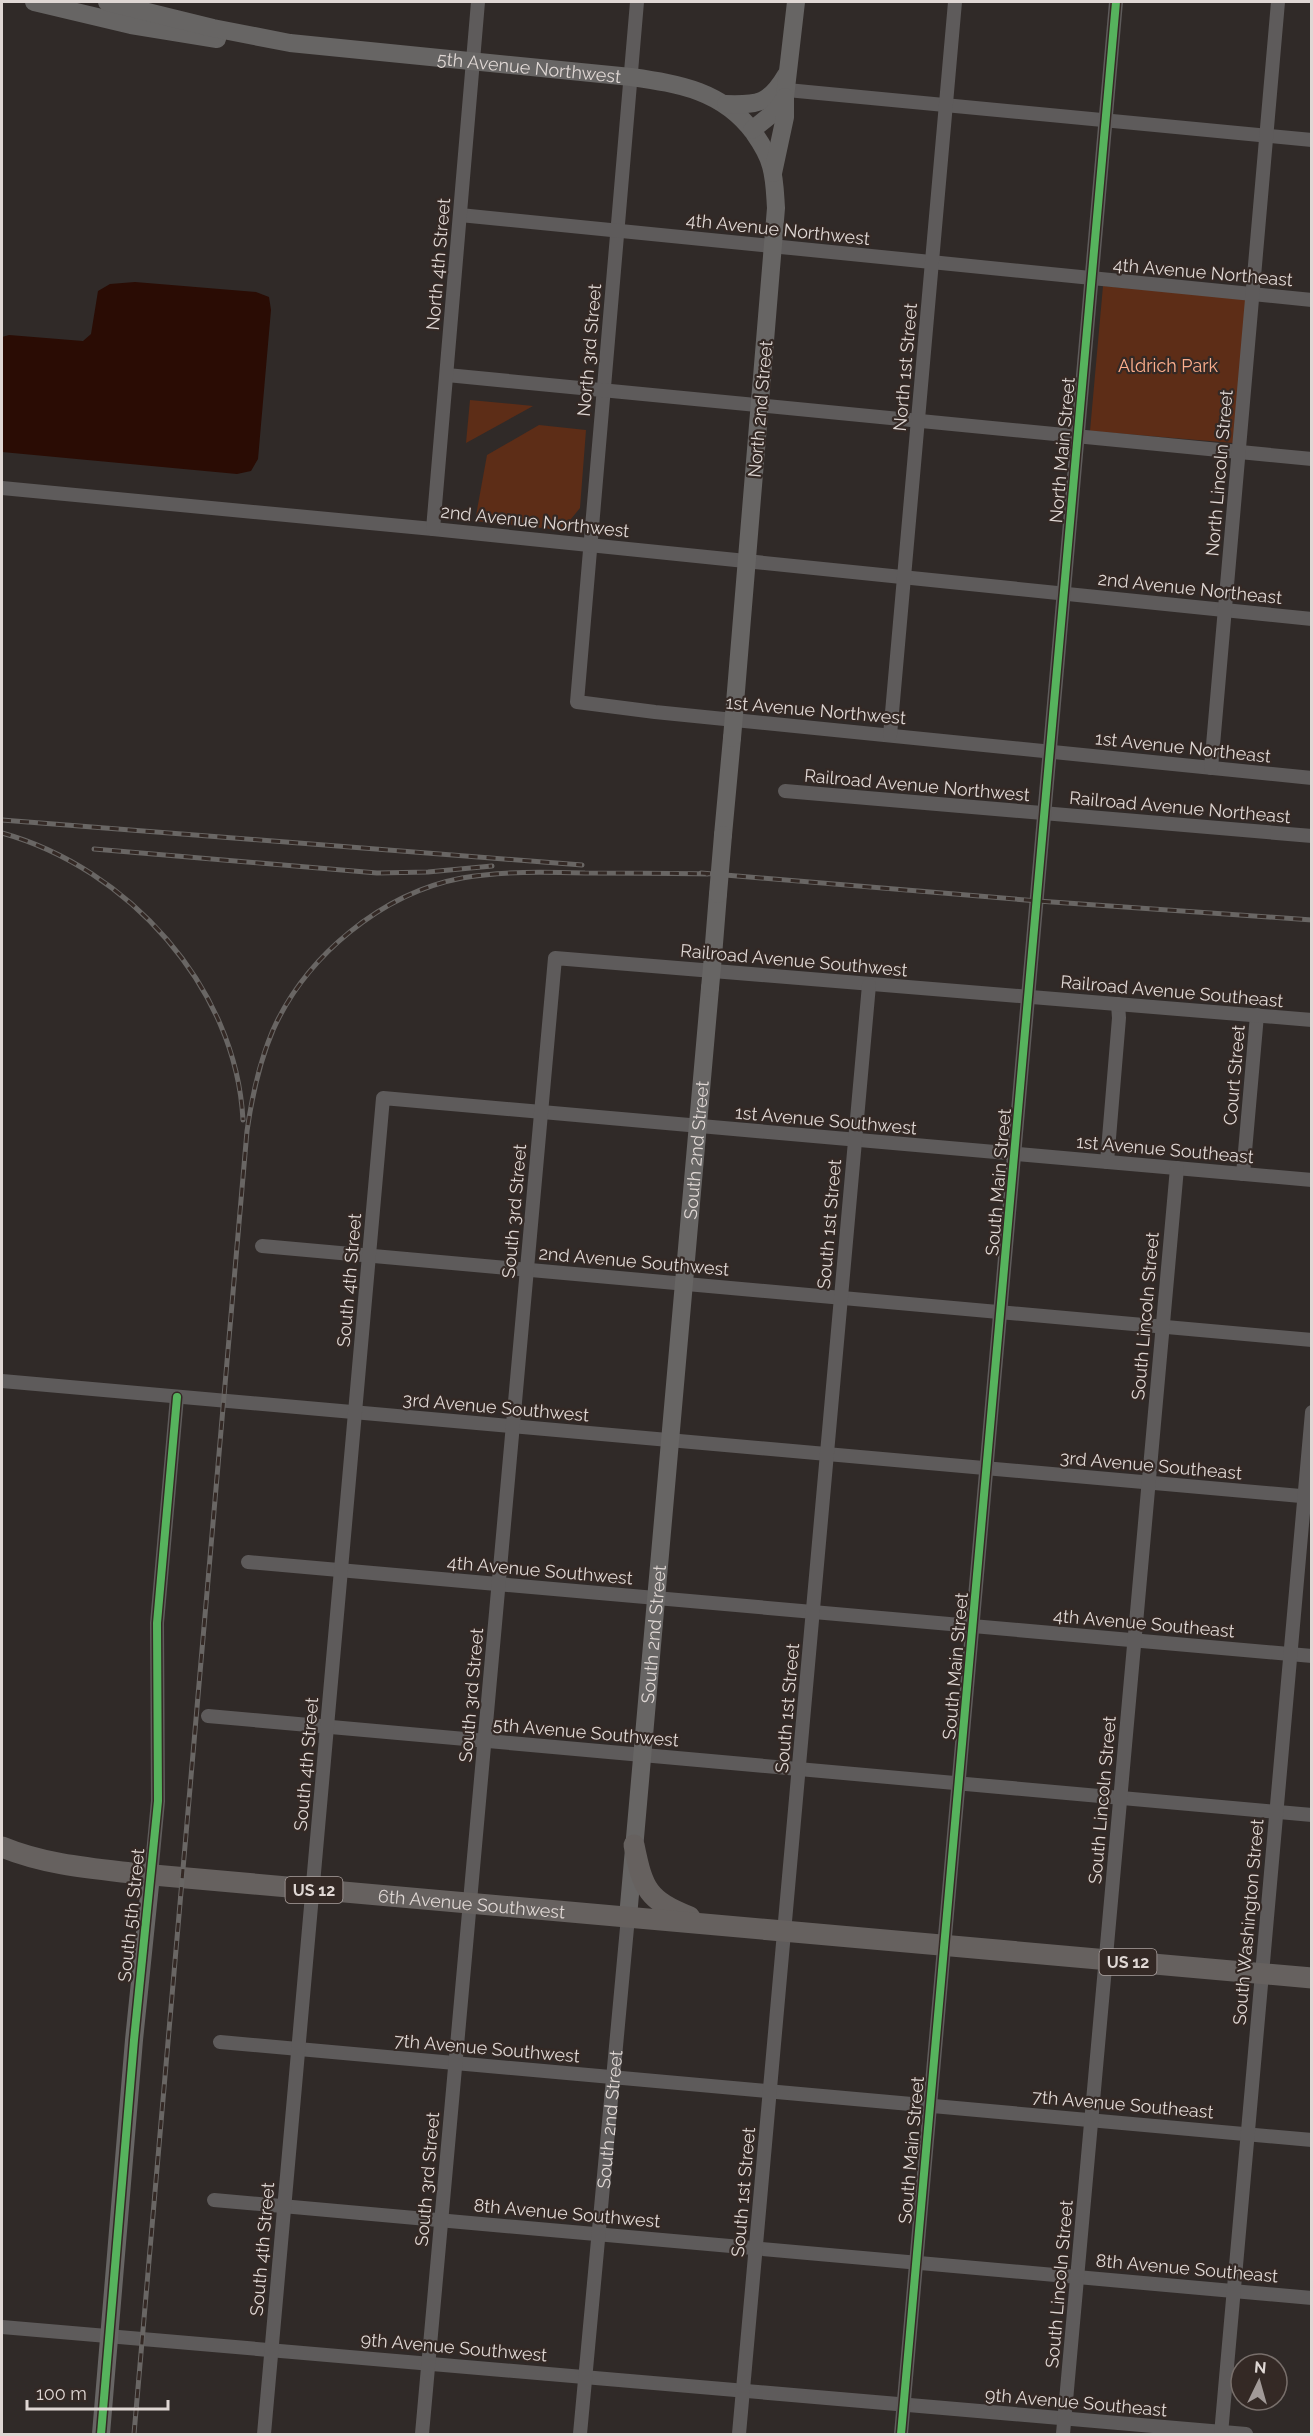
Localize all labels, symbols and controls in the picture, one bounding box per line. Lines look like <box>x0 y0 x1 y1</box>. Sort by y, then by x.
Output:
street label: 5th Avenue Northwest <box>436 47 622 86</box>
street label: North 4th Street <box>422 197 454 331</box>
street label: 4th Avenue Northwest <box>685 209 871 249</box>
street label: 4th Avenue Northeast <box>1112 254 1294 290</box>
street label: North 3rd Street <box>573 283 605 417</box>
street label: North 1st Street <box>889 302 921 432</box>
street label: North 2nd Street <box>744 340 776 478</box>
park label: Aldrich Park <box>1118 355 1219 376</box>
street label: North Main Street <box>1045 376 1079 524</box>
street label: North Lincoln Street <box>1201 389 1237 557</box>
street label: 2nd Avenue Northwest <box>440 501 630 541</box>
street label: 2nd Avenue Northeast <box>1097 568 1283 608</box>
street label: 1st Avenue Northwest <box>725 692 907 728</box>
street label: 1st Avenue Northeast <box>1094 727 1272 767</box>
street label: Railroad Avenue Northwest <box>803 765 1031 805</box>
street label: Railroad Avenue Northeast <box>1068 787 1292 827</box>
street label: Railroad Avenue Southwest <box>680 940 908 980</box>
street label: Railroad Avenue Southeast <box>1060 971 1284 1011</box>
street label: Court Street <box>1219 1024 1249 1126</box>
street label: South 2nd Street <box>679 1080 712 1220</box>
street label: 1st Avenue Southwest <box>734 1102 918 1138</box>
street label: South Main Street <box>981 1107 1015 1257</box>
street label: 1st Avenue Southeast <box>1075 1131 1255 1167</box>
street label: South 3rd Street <box>498 1143 530 1279</box>
street label: South 1st Street <box>813 1158 845 1290</box>
street label: South 4th Street <box>333 1212 365 1348</box>
street label: South Lincoln Street <box>1127 1231 1163 1401</box>
street label: 2nd Avenue Southwest <box>538 1242 730 1280</box>
street label: 3rd Avenue Southwest <box>402 1388 590 1426</box>
street label: 3rd Avenue Southeast <box>1059 1447 1243 1483</box>
street label: 4th Avenue Southwest <box>446 1551 634 1589</box>
street label: South 2nd Street <box>636 1564 670 1704</box>
street label: South Main Street <box>938 1591 972 1741</box>
street label: 4th Avenue Southeast <box>1052 1605 1236 1641</box>
street label: South 3rd Street <box>455 1627 487 1763</box>
street label: South 1st Street <box>771 1642 803 1774</box>
street label: South 4th Street <box>290 1696 322 1832</box>
street label: 5th Avenue Southwest <box>492 1713 680 1751</box>
street label: South Lincoln Street <box>1084 1715 1120 1885</box>
street label: South Washington Street <box>1229 1818 1267 2026</box>
street label: South 5th Street <box>114 1847 148 1983</box>
road number: US 12 <box>286 1877 342 1903</box>
street label: 6th Avenue Southwest <box>377 1885 566 1922</box>
road number: US 12 <box>1100 1949 1156 1975</box>
street label: 7th Avenue Southwest <box>393 2029 581 2067</box>
street label: South 2nd Street <box>592 2049 626 2190</box>
street label: South Main Street <box>894 2075 928 2225</box>
street label: 7th Avenue Southeast <box>1031 2086 1215 2122</box>
street label: South 3rd Street <box>411 2111 443 2247</box>
street label: South 1st Street <box>727 2126 759 2258</box>
street label: South 4th Street <box>246 2181 278 2317</box>
street label: 8th Avenue Southwest <box>473 2194 661 2232</box>
street label: South Lincoln Street <box>1041 2199 1077 2369</box>
street label: 8th Avenue Southeast <box>1095 2250 1279 2286</box>
street label: 9th Avenue Southwest <box>360 2328 548 2366</box>
north arrow <box>1229 2352 1289 2412</box>
text: N <box>1253 2358 1267 2378</box>
scale bar <box>27 2373 168 2411</box>
text: 100 m <box>36 2383 87 2404</box>
street label: 9th Avenue Southeast <box>984 2384 1168 2420</box>

